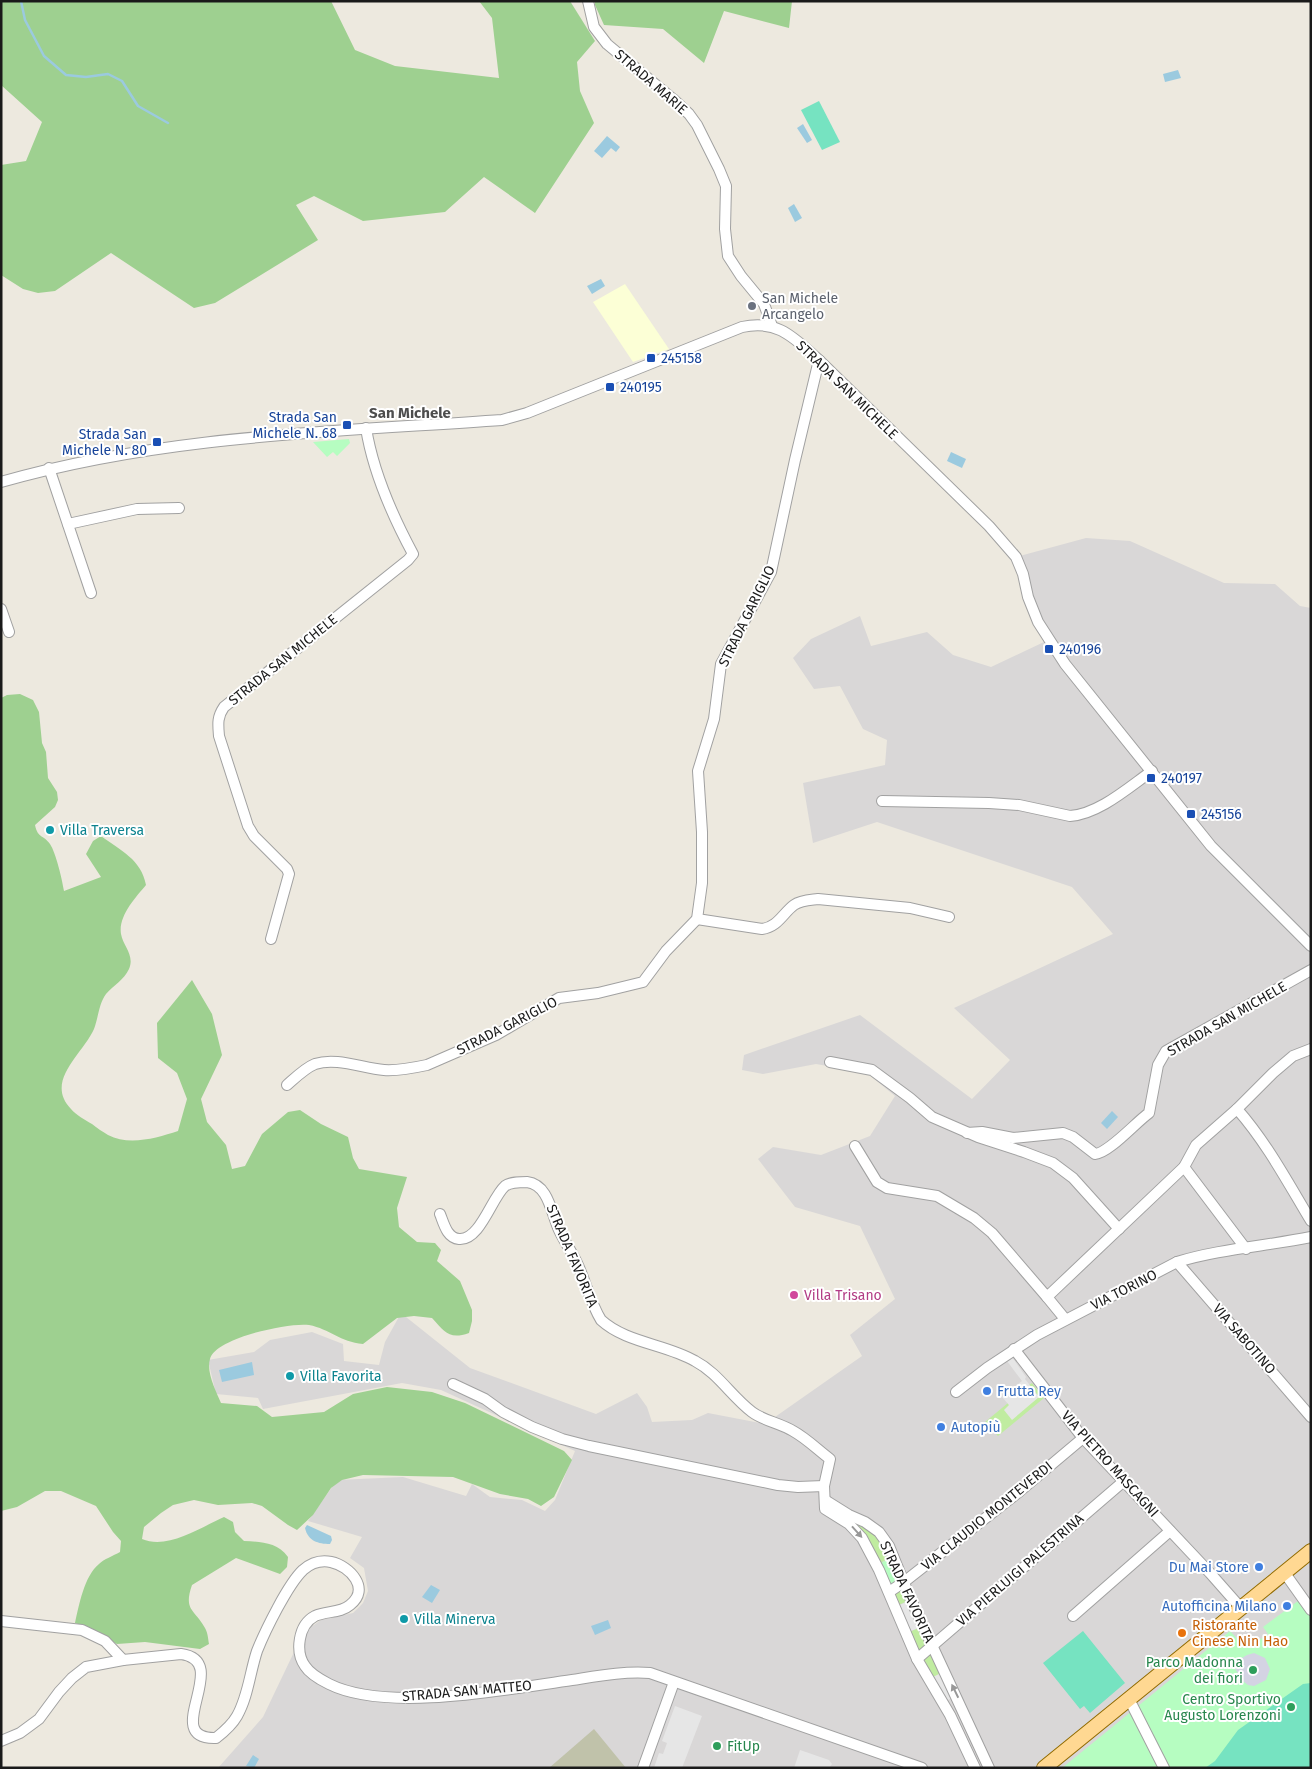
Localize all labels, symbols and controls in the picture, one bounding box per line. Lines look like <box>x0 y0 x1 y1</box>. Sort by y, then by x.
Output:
street label: STRADA MARIE <box>611 46 691 118</box>
place label: San Michele Arcangelo <box>762 290 838 323</box>
marker: San Michele Arcangelo <box>746 300 758 312</box>
street label: STRADA SAN MICHELE <box>793 337 901 443</box>
place label: 245158 <box>661 350 702 367</box>
marker: 245158 <box>645 352 657 364</box>
place label: 240195 <box>620 379 662 396</box>
marker: 240195 <box>604 381 616 393</box>
district label: San Michele <box>369 404 451 422</box>
place label: Strada San Michele N. 68 <box>252 409 337 442</box>
marker: Strada San Michele N. 68 <box>341 419 353 431</box>
place label: Strada San Michele N. 80 <box>62 426 147 459</box>
marker: Strada San Michele N. 80 <box>151 436 163 448</box>
street label: STRADA GARIGLIO <box>715 563 779 669</box>
street label: STRADA SAN MICHELE <box>225 611 341 709</box>
place label: 240196 <box>1059 641 1101 658</box>
marker: 240196 <box>1043 643 1055 655</box>
place label: 240197 <box>1161 770 1202 787</box>
marker: 240197 <box>1145 772 1157 784</box>
place label: 245156 <box>1201 806 1242 823</box>
marker: 245156 <box>1185 808 1197 820</box>
place label: Villa Traversa <box>60 822 144 839</box>
marker: Villa Traversa <box>44 824 56 836</box>
street label: STRADA SAN MICHELE <box>1164 978 1290 1060</box>
street label: STRADA GARIGLIO <box>454 993 560 1059</box>
street label: STRADA FAVORITA <box>543 1202 601 1310</box>
street label: VIA TORINO <box>1088 1266 1160 1314</box>
place label: Villa Trisano <box>804 1287 882 1304</box>
marker: Villa Trisano <box>788 1289 800 1301</box>
street label: VIA SABOTINO <box>1209 1300 1279 1378</box>
place label: Villa Favorita <box>300 1368 382 1385</box>
marker: Villa Favorita <box>284 1370 296 1382</box>
place label: Frutta Rey <box>997 1383 1061 1400</box>
marker: Frutta Rey <box>981 1385 993 1397</box>
street label: VIA PIETRO MASCAGNI <box>1058 1407 1162 1521</box>
place label: Autopiù <box>951 1419 1001 1436</box>
marker: Autopiù <box>935 1421 947 1433</box>
street label: VIA CLAUDIO MONTEVERDI <box>918 1458 1056 1574</box>
street label: VIA PIERLUIGI PALESTRINA <box>953 1510 1087 1630</box>
one-way arrow <box>851 1525 862 1538</box>
street label: STRADA FAVORITA <box>876 1538 938 1646</box>
place label: Du Mai Store <box>1169 1559 1249 1576</box>
marker: Du Mai Store <box>1253 1561 1265 1573</box>
place label: Autofficina Milano <box>1162 1598 1277 1615</box>
marker: Autofficina Milano <box>1281 1600 1293 1612</box>
place label: Villa Minerva <box>414 1611 496 1628</box>
marker: Villa Minerva <box>398 1613 410 1625</box>
place label: Ristorante Cinese Nin Hao <box>1192 1617 1288 1650</box>
marker: Ristorante Cinese Nin Hao <box>1176 1627 1188 1639</box>
place label: Parco Madonna dei fiori <box>1146 1654 1243 1687</box>
marker: Parco Madonna dei fiori <box>1247 1664 1259 1676</box>
street label: STRADA SAN MATTEO <box>401 1677 533 1705</box>
one-way arrow <box>951 1684 959 1699</box>
place label: Centro Sportivo Augusto Lorenzoni <box>1164 1691 1281 1724</box>
marker: Centro Sportivo Augusto Lorenzoni <box>1285 1701 1297 1713</box>
place label: FitUp <box>727 1738 760 1755</box>
marker: FitUp <box>711 1740 723 1752</box>

